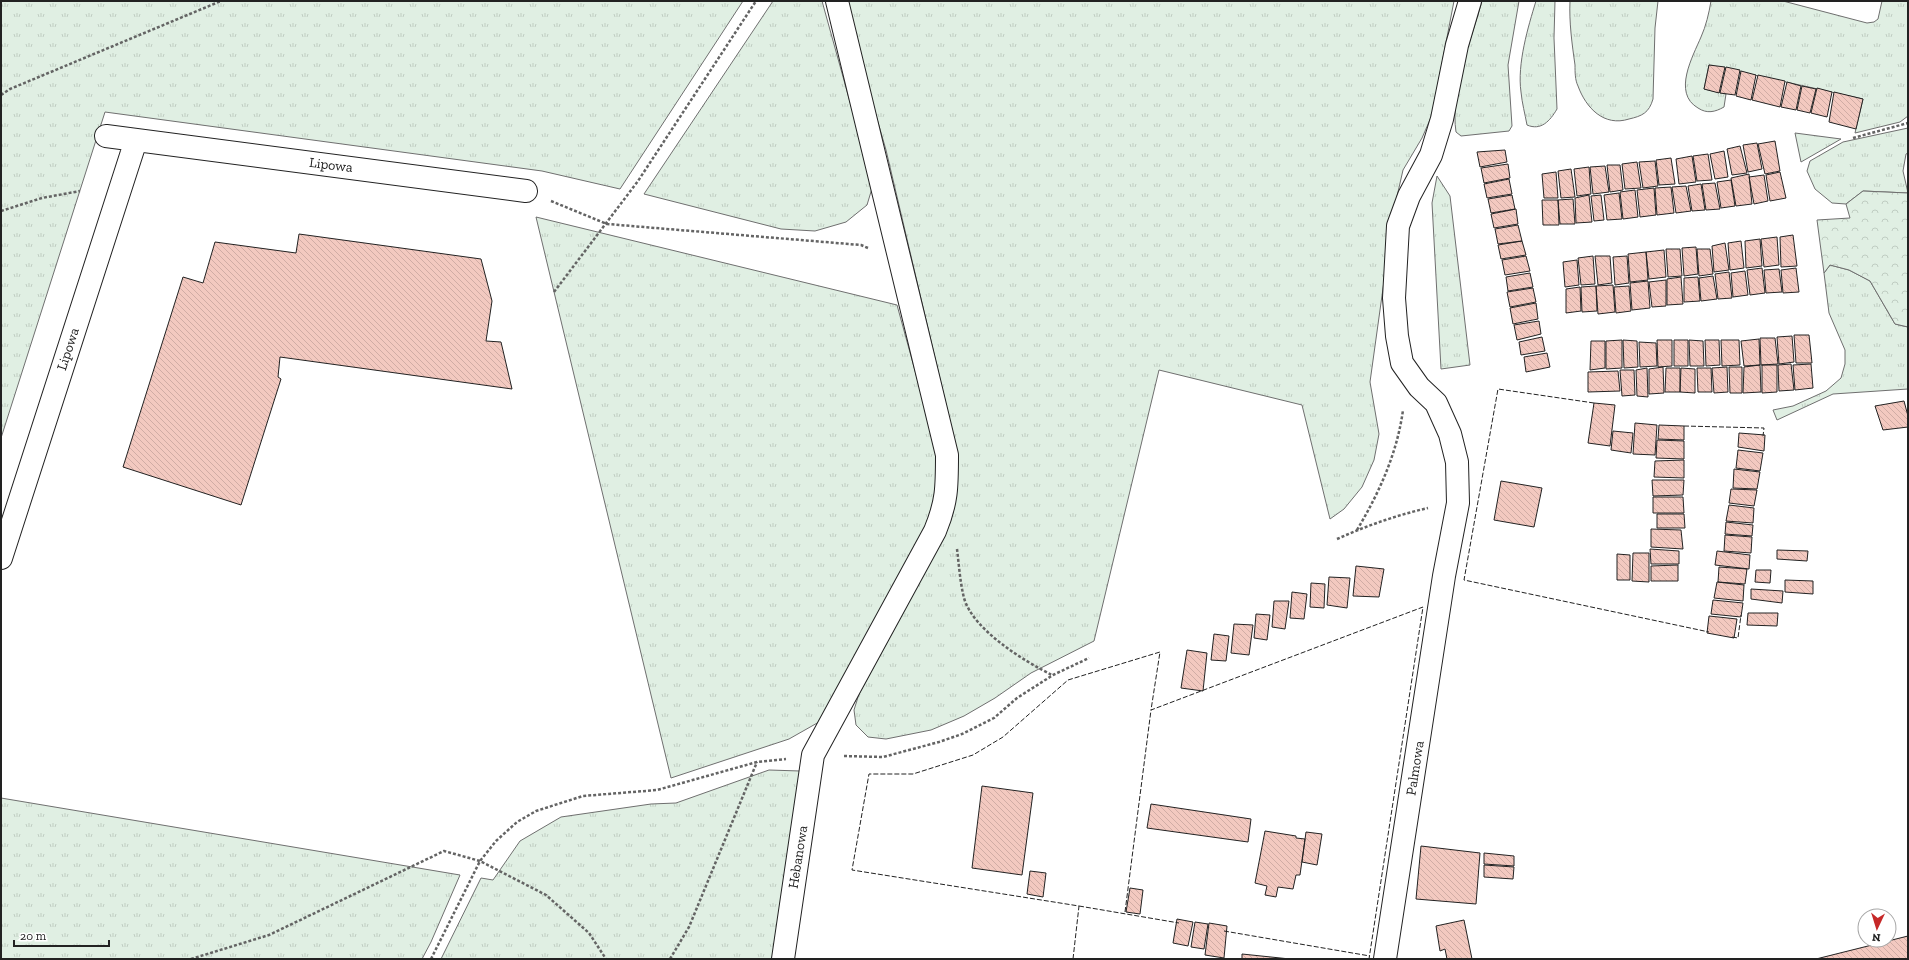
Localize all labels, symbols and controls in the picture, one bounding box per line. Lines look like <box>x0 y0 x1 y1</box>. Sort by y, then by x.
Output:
street label: Lipowa <box>308 154 354 176</box>
street label: Lipowa <box>53 325 83 372</box>
street label: Palmowa <box>1402 739 1428 797</box>
street label: Hebanowa <box>785 824 811 890</box>
north arrow <box>1857 908 1897 948</box>
scale bar <box>14 922 109 948</box>
text: 20 m <box>20 929 47 943</box>
text: N <box>1871 931 1881 944</box>

